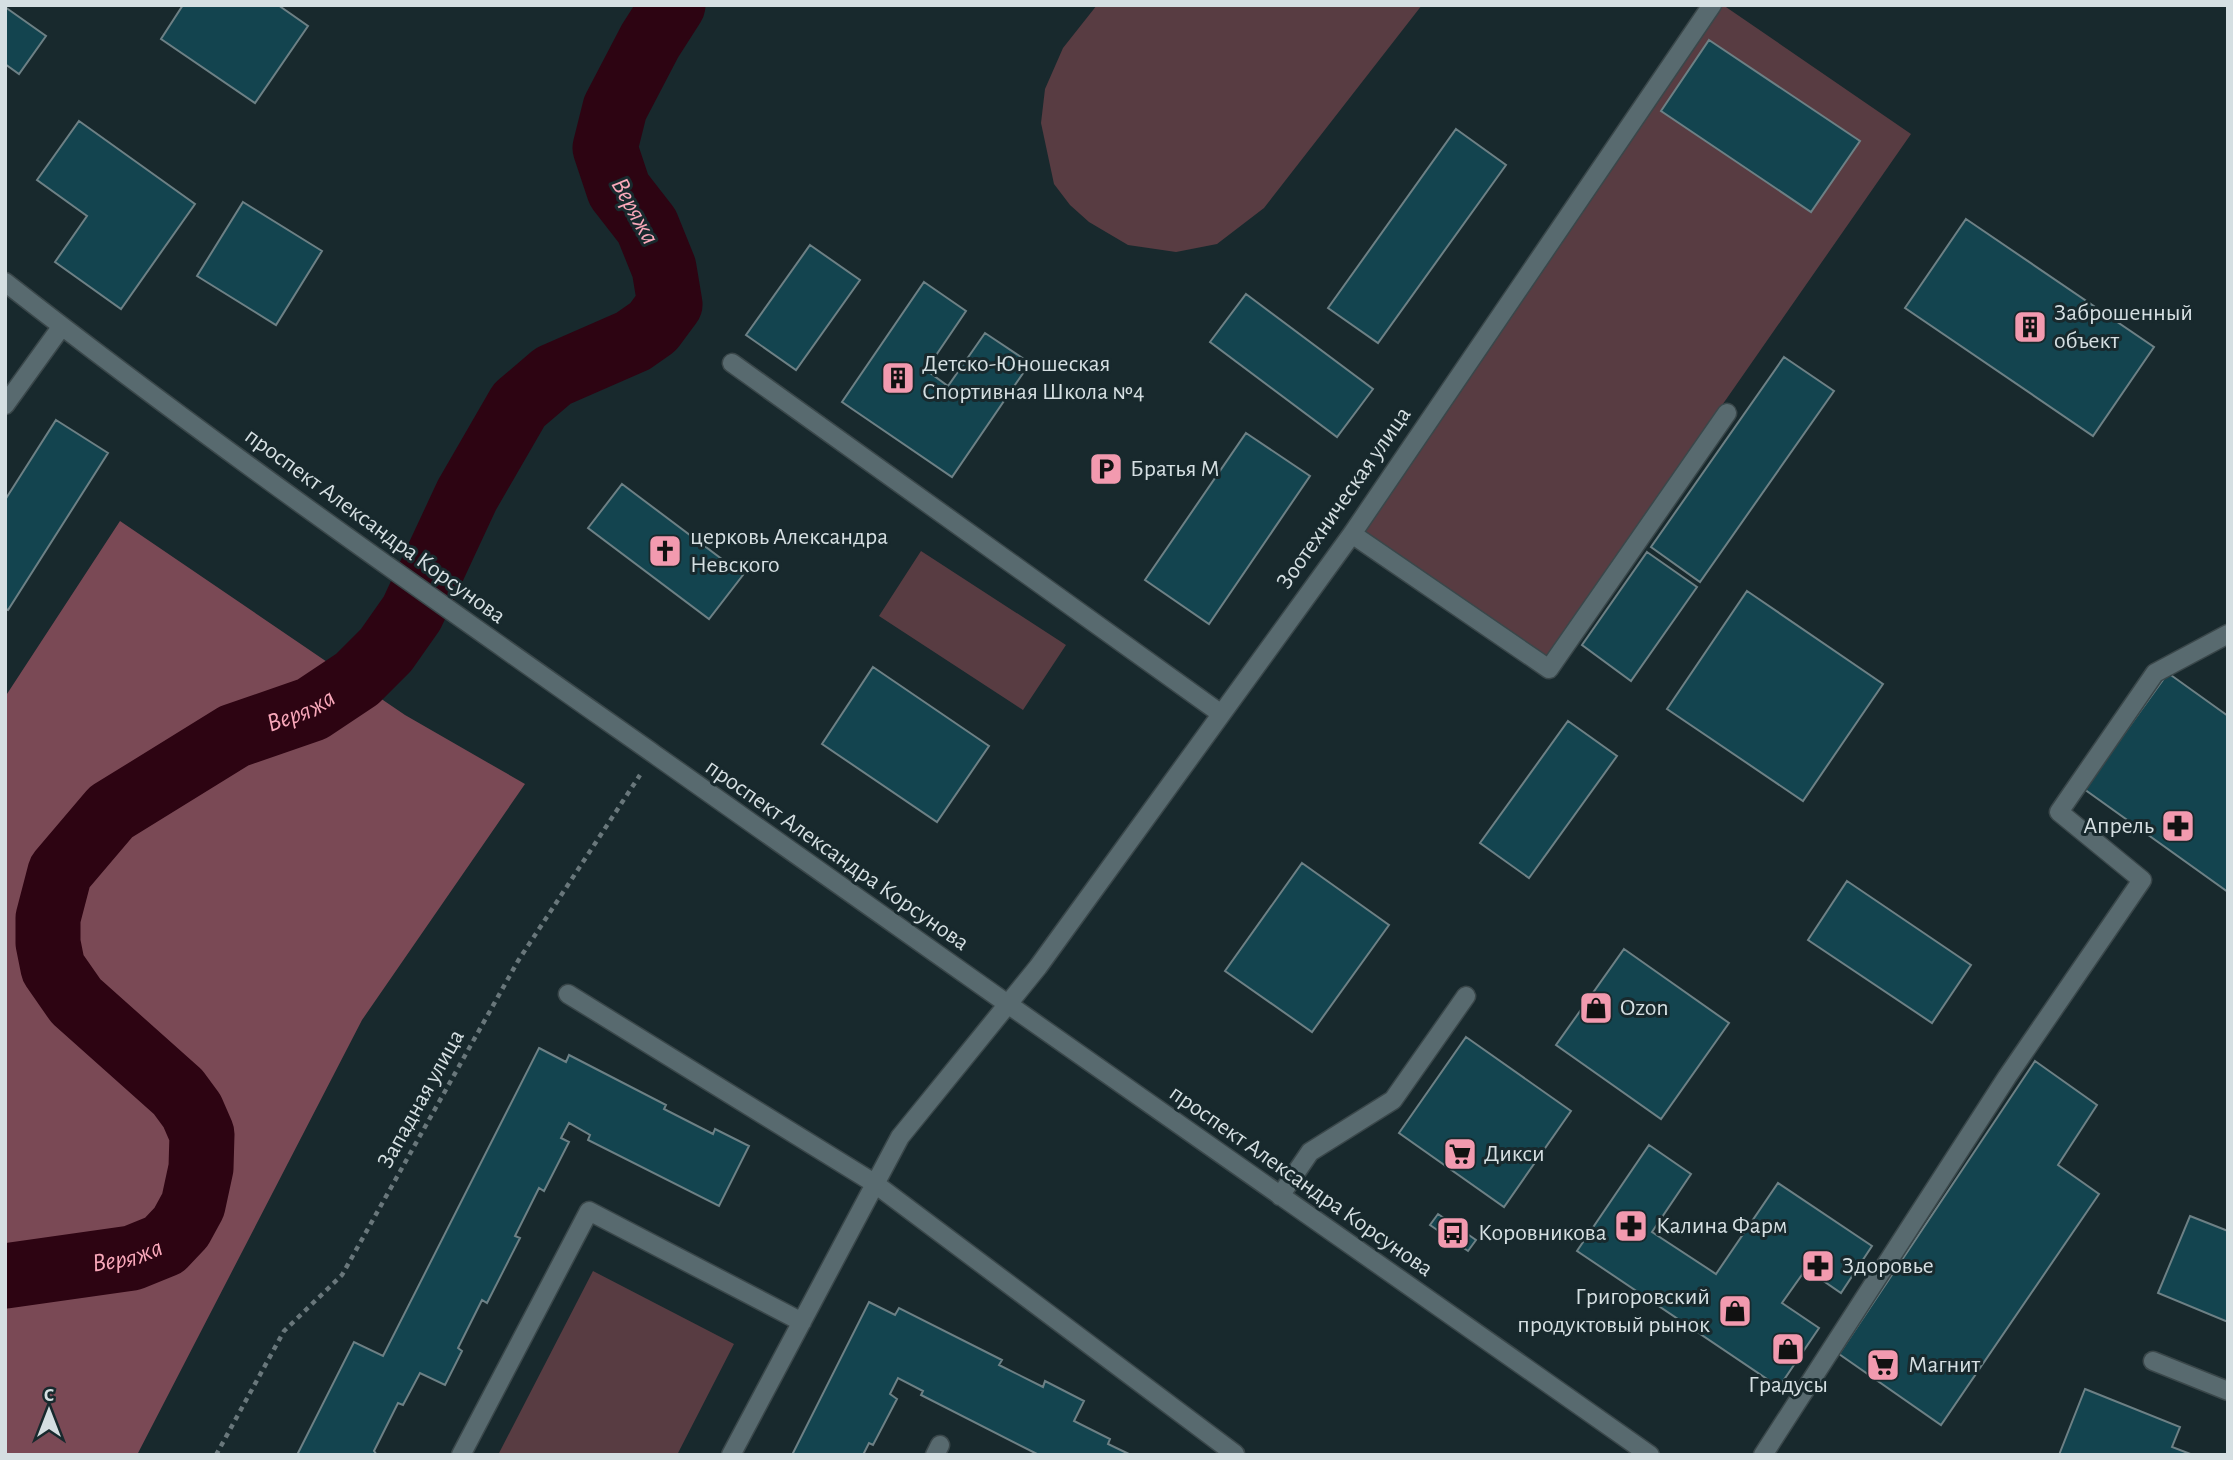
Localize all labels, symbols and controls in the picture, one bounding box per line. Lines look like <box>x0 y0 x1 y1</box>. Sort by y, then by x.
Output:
water label: Веряжа <box>606 173 664 249</box>
place label: Заброшенный объект <box>2054 301 2193 353</box>
building icon: Заброшенный объект <box>2011 308 2049 346</box>
place label: Детско-Юношеская Спортивная Школа №4 <box>922 352 1145 404</box>
building icon: Детско-Юношеская Спортивная Школа №4 <box>879 359 917 397</box>
street label: Зоотехническая улица <box>1272 403 1416 593</box>
street label: проспект Александра Корсунова <box>240 424 510 628</box>
parking icon: Братья М <box>1087 450 1125 488</box>
place label: Братья М <box>1130 457 1220 481</box>
place label: церковь Александра Невского <box>690 525 888 577</box>
church icon: церковь Александра Невского <box>646 532 684 570</box>
water label: Веряжа <box>264 684 340 737</box>
street label: проспект Александра Корсунова <box>701 755 973 955</box>
pharmacy icon: Апрель <box>2159 807 2197 845</box>
place label: Апрель <box>2083 814 2154 838</box>
shop icon: Ozon <box>1577 989 1615 1027</box>
place label: Ozon <box>1620 996 1669 1020</box>
street label: Западная улица <box>373 1026 469 1172</box>
street label: проспект Александра Корсунова <box>1165 1081 1437 1281</box>
supermarket icon: Дикси <box>1441 1135 1479 1173</box>
place label: Дикси <box>1484 1142 1545 1166</box>
pharmacy icon: Калина Фарм <box>1612 1207 1650 1245</box>
bus stop icon: Коровникова <box>1434 1214 1472 1252</box>
place label: Калина Фарм <box>1656 1214 1788 1238</box>
place label: Коровникова <box>1478 1221 1607 1245</box>
water label: Веряжа <box>90 1234 166 1276</box>
pharmacy icon: Здоровье <box>1799 1247 1837 1285</box>
place label: Здоровье <box>1842 1254 1934 1278</box>
place label: Григоровский продуктовый рынок <box>1517 1285 1710 1337</box>
shop icon: Григоровский продуктовый рынок <box>1716 1292 1754 1330</box>
shop icon: Градусы <box>1769 1330 1807 1368</box>
supermarket icon: Магнит <box>1864 1346 1902 1384</box>
place label: Магнит <box>1908 1353 1980 1377</box>
place label: Градусы <box>1748 1373 1828 1397</box>
north arrow <box>14 1376 84 1446</box>
text: С <box>44 1386 54 1405</box>

